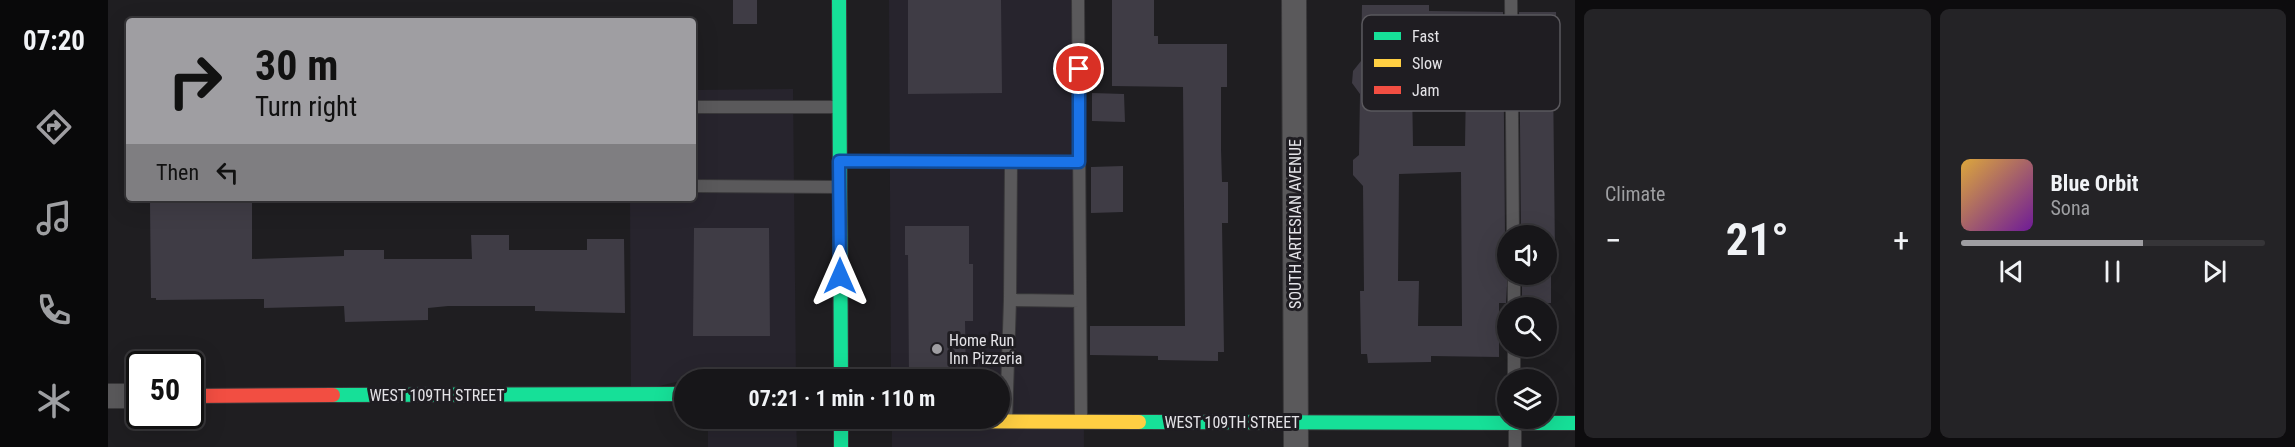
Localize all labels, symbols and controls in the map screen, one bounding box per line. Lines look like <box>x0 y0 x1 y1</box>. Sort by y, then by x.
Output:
legend <box>1362 15 1560 111</box>
text: 07:20 <box>23 25 85 57</box>
text: Fast <box>1412 27 1439 46</box>
text: 30 m <box>255 41 338 90</box>
icon: right <box>156 42 234 120</box>
pin <box>1053 43 1104 94</box>
icon: arrive <box>1062 52 1095 85</box>
text: Slow <box>1412 54 1442 73</box>
text: Jam <box>1412 81 1439 100</box>
text: Turn right <box>255 91 357 123</box>
icon: directions <box>33 106 75 148</box>
street label: SOUTH ARTESIAN AVENUE <box>1286 139 1305 309</box>
icon: left <box>211 156 244 189</box>
text: Then <box>156 160 199 185</box>
text: Blue Orbit <box>2051 171 2139 196</box>
text: Climate <box>1605 182 1665 206</box>
text: Sona <box>2051 196 2090 220</box>
icon: music <box>33 197 75 239</box>
text: 21° <box>1726 213 1789 266</box>
text: − <box>1605 221 1622 260</box>
text: + <box>1893 221 1909 260</box>
map controls <box>1497 225 1557 429</box>
button: sound <box>1497 225 1557 285</box>
position arrow <box>808 244 872 308</box>
icon: previous <box>1995 255 2028 288</box>
icon: pause <box>2096 255 2129 288</box>
icon: next <box>2198 255 2231 288</box>
icon: phone <box>33 289 75 331</box>
button: search <box>1497 297 1557 357</box>
place label: Home Run Inn Pizzeria <box>949 331 1022 368</box>
marker: Home Run Inn Pizzeria <box>930 342 944 356</box>
speed limit sign: 50 <box>126 351 204 429</box>
button: layers <box>1497 369 1557 429</box>
icon: climate <box>33 380 75 422</box>
street label: WEST 109TH STREET <box>369 386 505 405</box>
text: 07:21 · 1 min · 110 m <box>749 386 935 411</box>
street label: WEST 109TH STREET <box>1164 413 1300 432</box>

